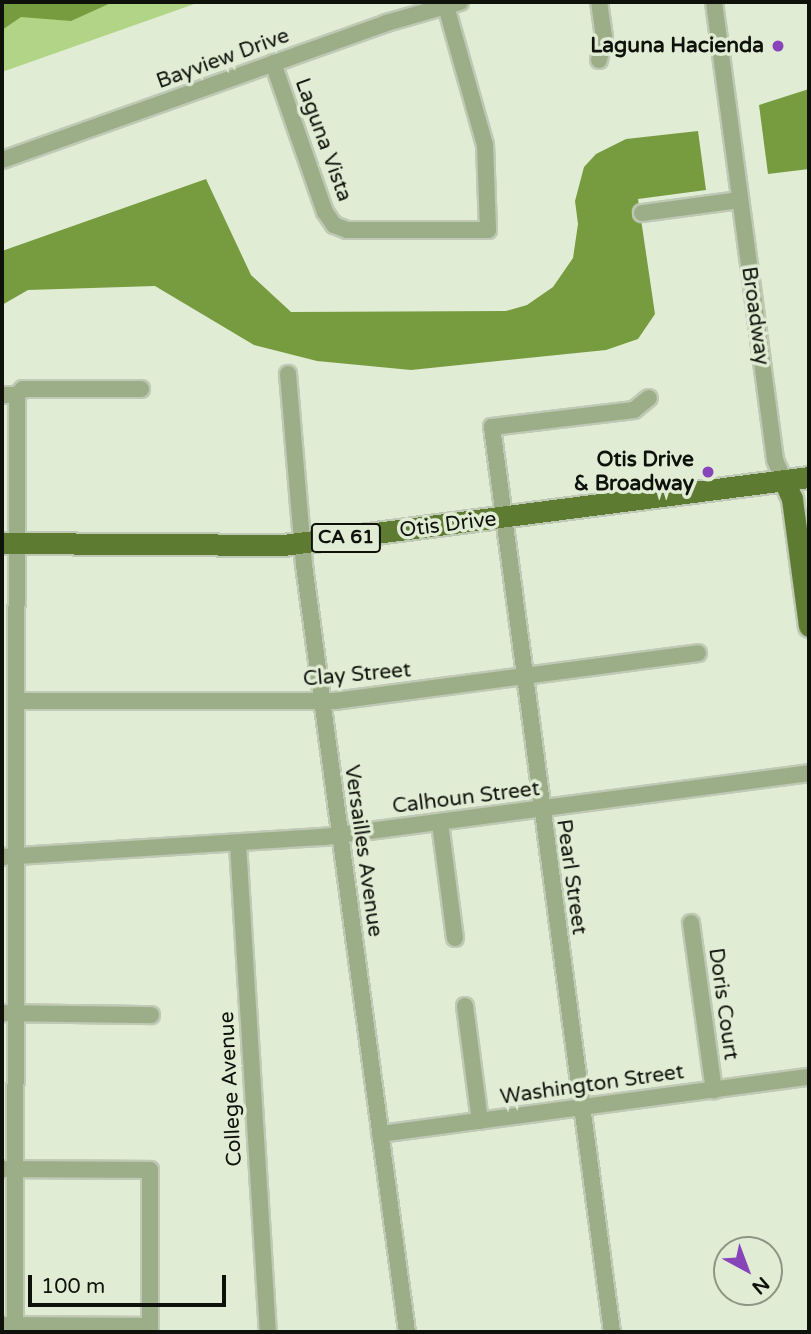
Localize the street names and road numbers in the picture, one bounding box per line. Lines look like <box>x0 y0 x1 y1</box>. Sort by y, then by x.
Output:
street label: Bayview Drive <box>153 23 293 95</box>
street label: Laguna Vista <box>289 75 357 205</box>
street label: Broadway <box>736 265 774 367</box>
street label: Otis Drive <box>398 507 498 543</box>
road number: CA 61 <box>309 523 383 554</box>
street label: Clay Street <box>302 658 412 692</box>
street label: Versailles Avenue <box>338 763 388 939</box>
street label: Calhoun Street <box>391 776 541 820</box>
street label: Pearl Street <box>550 818 592 936</box>
street label: Doris Court <box>703 946 743 1062</box>
street label: College Avenue <box>214 1011 248 1167</box>
street label: Washington Street <box>499 1060 685 1110</box>

